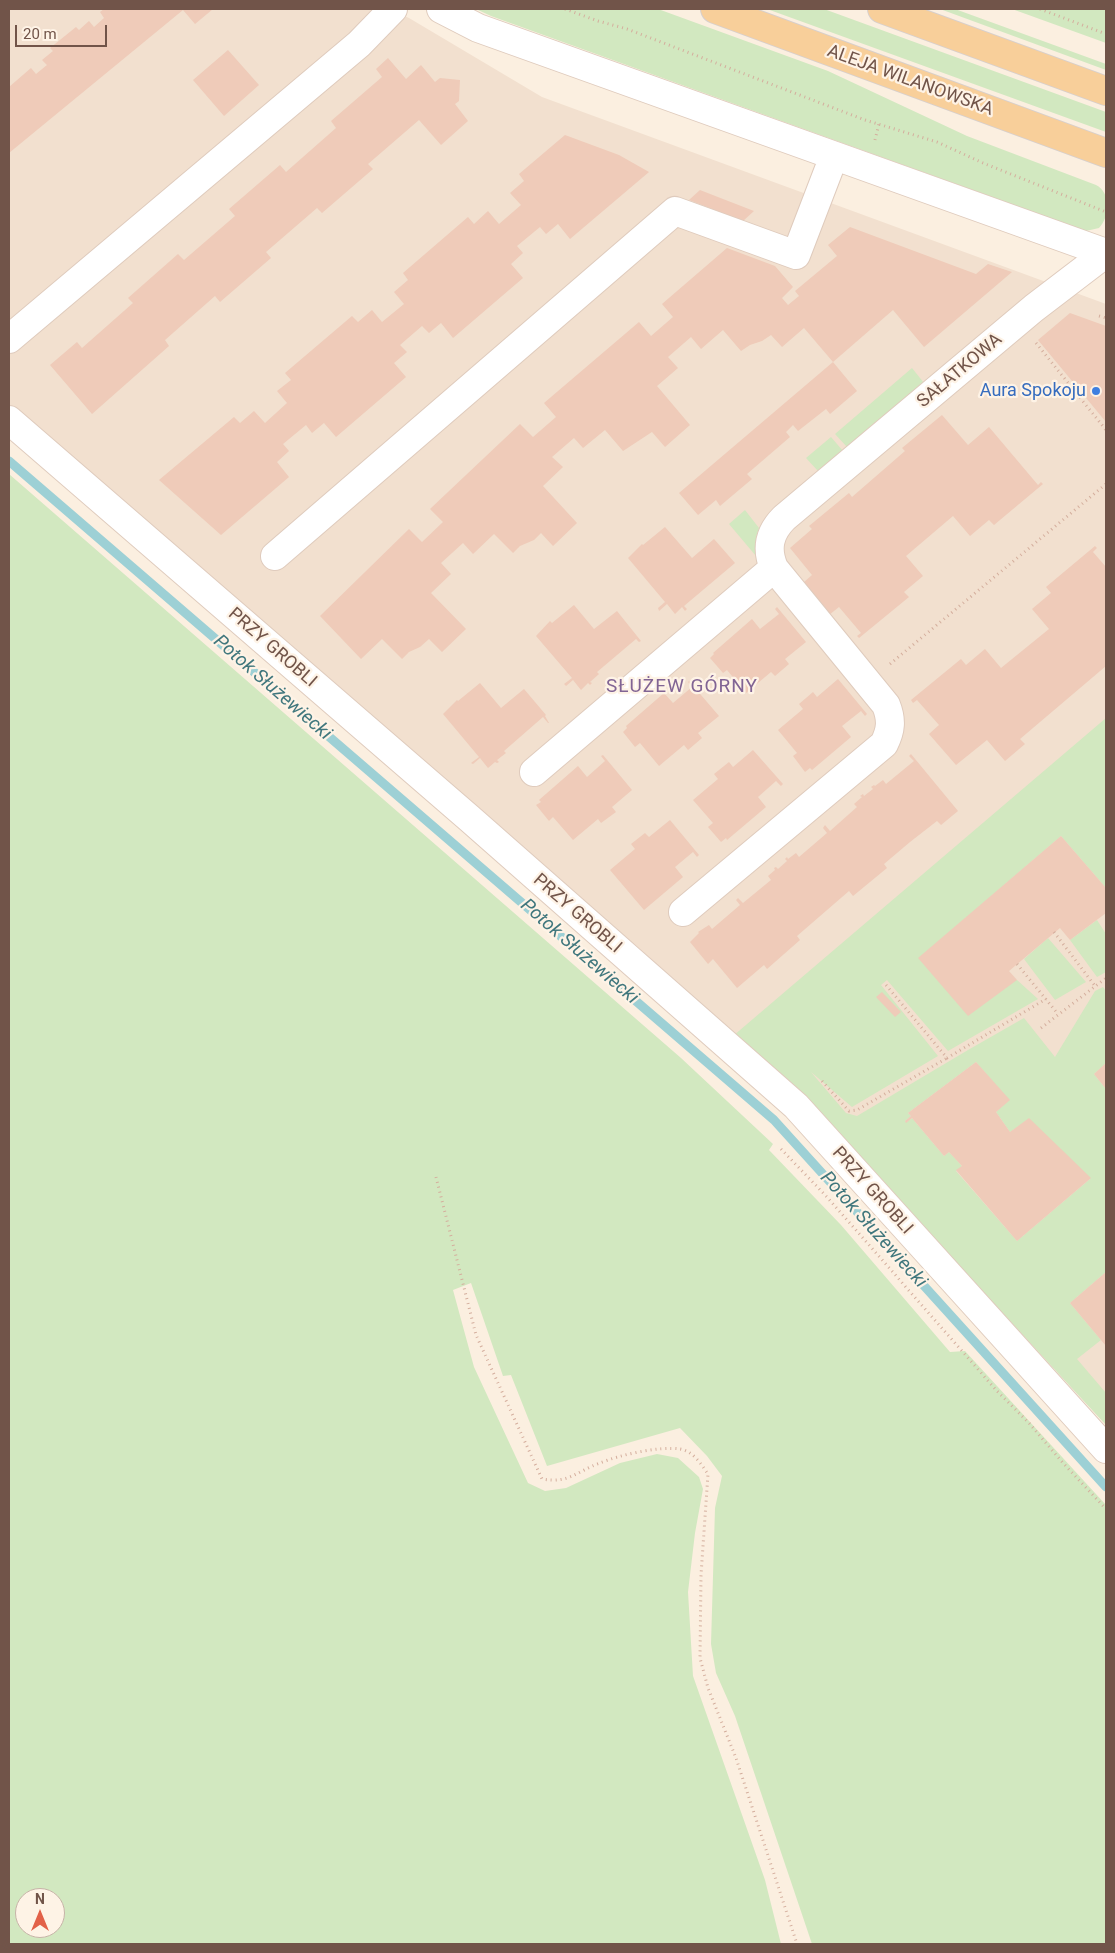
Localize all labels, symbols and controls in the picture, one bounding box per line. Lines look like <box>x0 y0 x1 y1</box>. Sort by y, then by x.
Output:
scale bar <box>18 15 110 47</box>
text: 20 m <box>23 25 57 43</box>
street label: ALEJA WILANOWSKA <box>824 41 996 121</box>
street label: SAŁATKOWA <box>913 329 1007 413</box>
place label: Aura Spokoju <box>980 380 1086 402</box>
marker: Aura Spokoju <box>1090 385 1102 397</box>
street label: PRZY GROBLI <box>223 604 321 692</box>
water label: Potok Służewiecki <box>208 631 336 745</box>
district label: SŁUŻEW GÓRNY <box>604 676 760 698</box>
street label: PRZY GROBLI <box>528 870 626 958</box>
water label: Potok Służewiecki <box>515 895 643 1009</box>
street label: PRZY GROBLI <box>827 1143 917 1239</box>
water label: Potok Służewiecki <box>815 1167 931 1293</box>
north arrow <box>15 1888 65 1938</box>
text: N <box>35 1891 45 1907</box>

